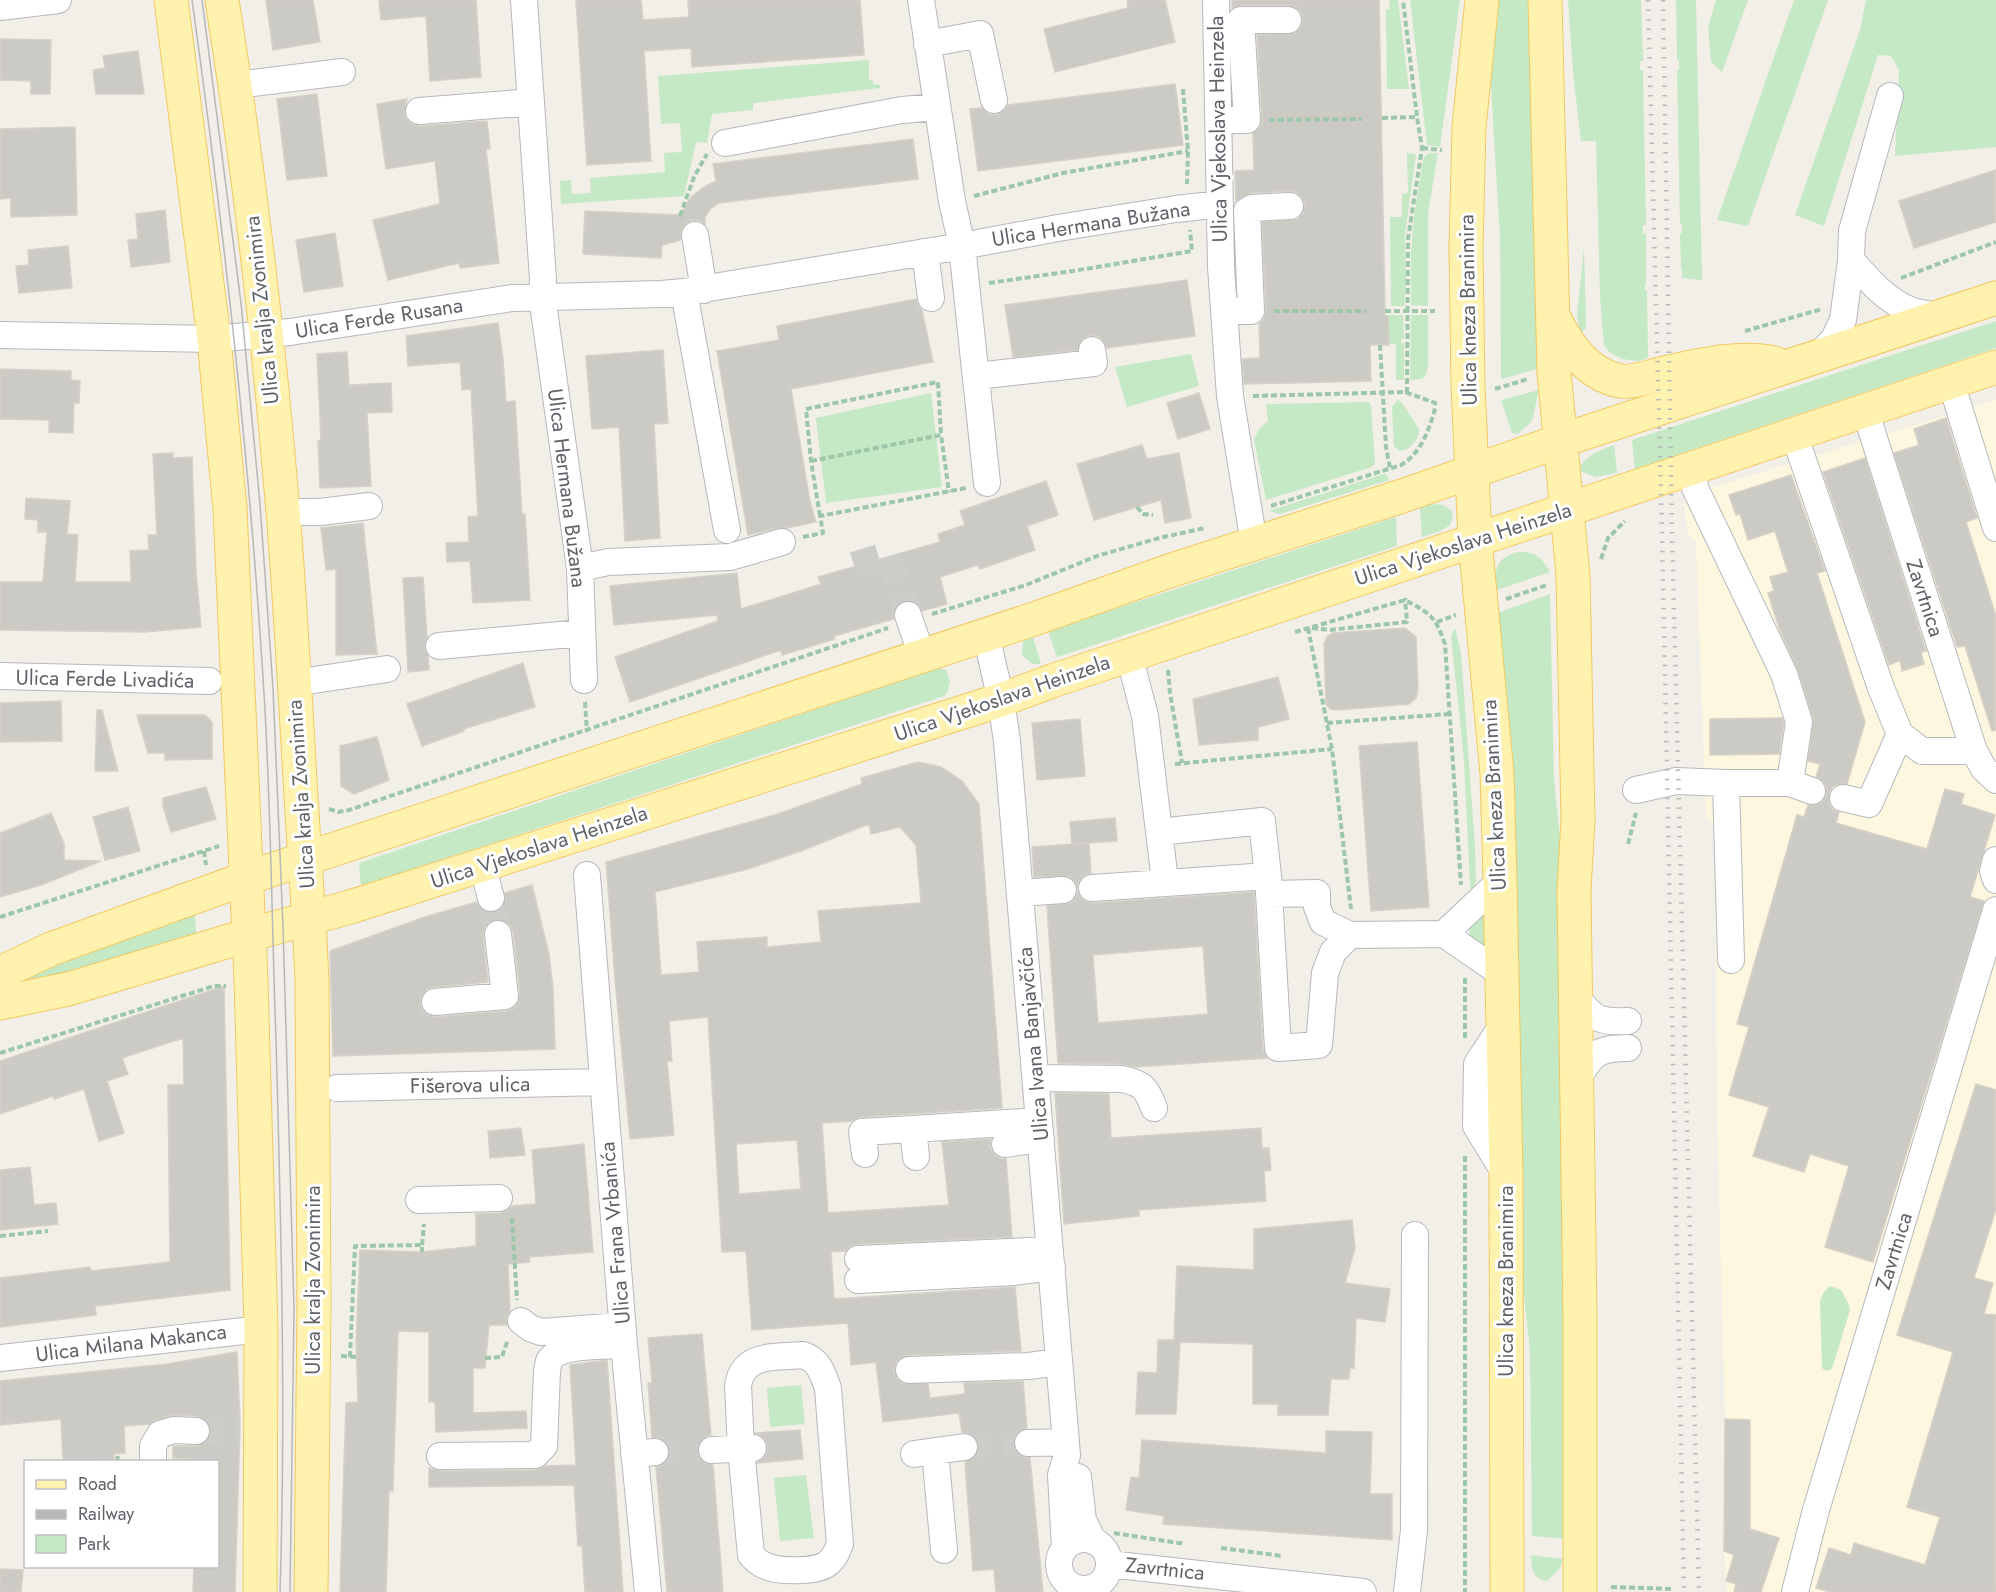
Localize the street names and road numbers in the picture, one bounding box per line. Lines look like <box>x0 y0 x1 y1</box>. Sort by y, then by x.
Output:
street label: Ulica Vjekoslava Heinzela <box>1201 15 1235 243</box>
street label: Ulica Hermana Bužana <box>990 194 1192 254</box>
street label: Ulica kralja Zvonimira <box>237 214 287 406</box>
street label: Ulica kneza Branimira <box>1451 214 1485 406</box>
street label: Ulica Ferde Rusana <box>293 290 465 346</box>
street label: Ulica Hermana Bužana <box>540 387 594 589</box>
street label: Ulica Vjekoslava Heinzela <box>1351 495 1575 593</box>
street label: Zavrtnica <box>1898 556 1952 640</box>
street label: Ulica Vjekoslava Heinzela <box>890 647 1114 749</box>
street label: Ulica Ferde Livadića <box>15 662 195 696</box>
street label: Ulica kralja Zvonimira <box>279 699 323 889</box>
street label: Ulica kneza Branimira <box>1474 699 1514 891</box>
street label: Ulica Vjekoslava Heinzela <box>427 798 651 896</box>
street label: Ulica Ivana Banjavčića <box>1010 946 1056 1142</box>
street label: Fišerova ulica <box>410 1069 530 1101</box>
street label: Ulica Frana Vrbanića <box>592 1141 638 1325</box>
street label: Ulica kralja Zvonimira <box>298 1185 328 1375</box>
street label: Ulica kneza Branimira <box>1491 1185 1521 1377</box>
street label: Zavrtnica <box>1868 1209 1920 1293</box>
street label: Ulica Milana Makanca <box>34 1316 228 1370</box>
street label: Zavrtnica <box>1124 1550 1206 1588</box>

